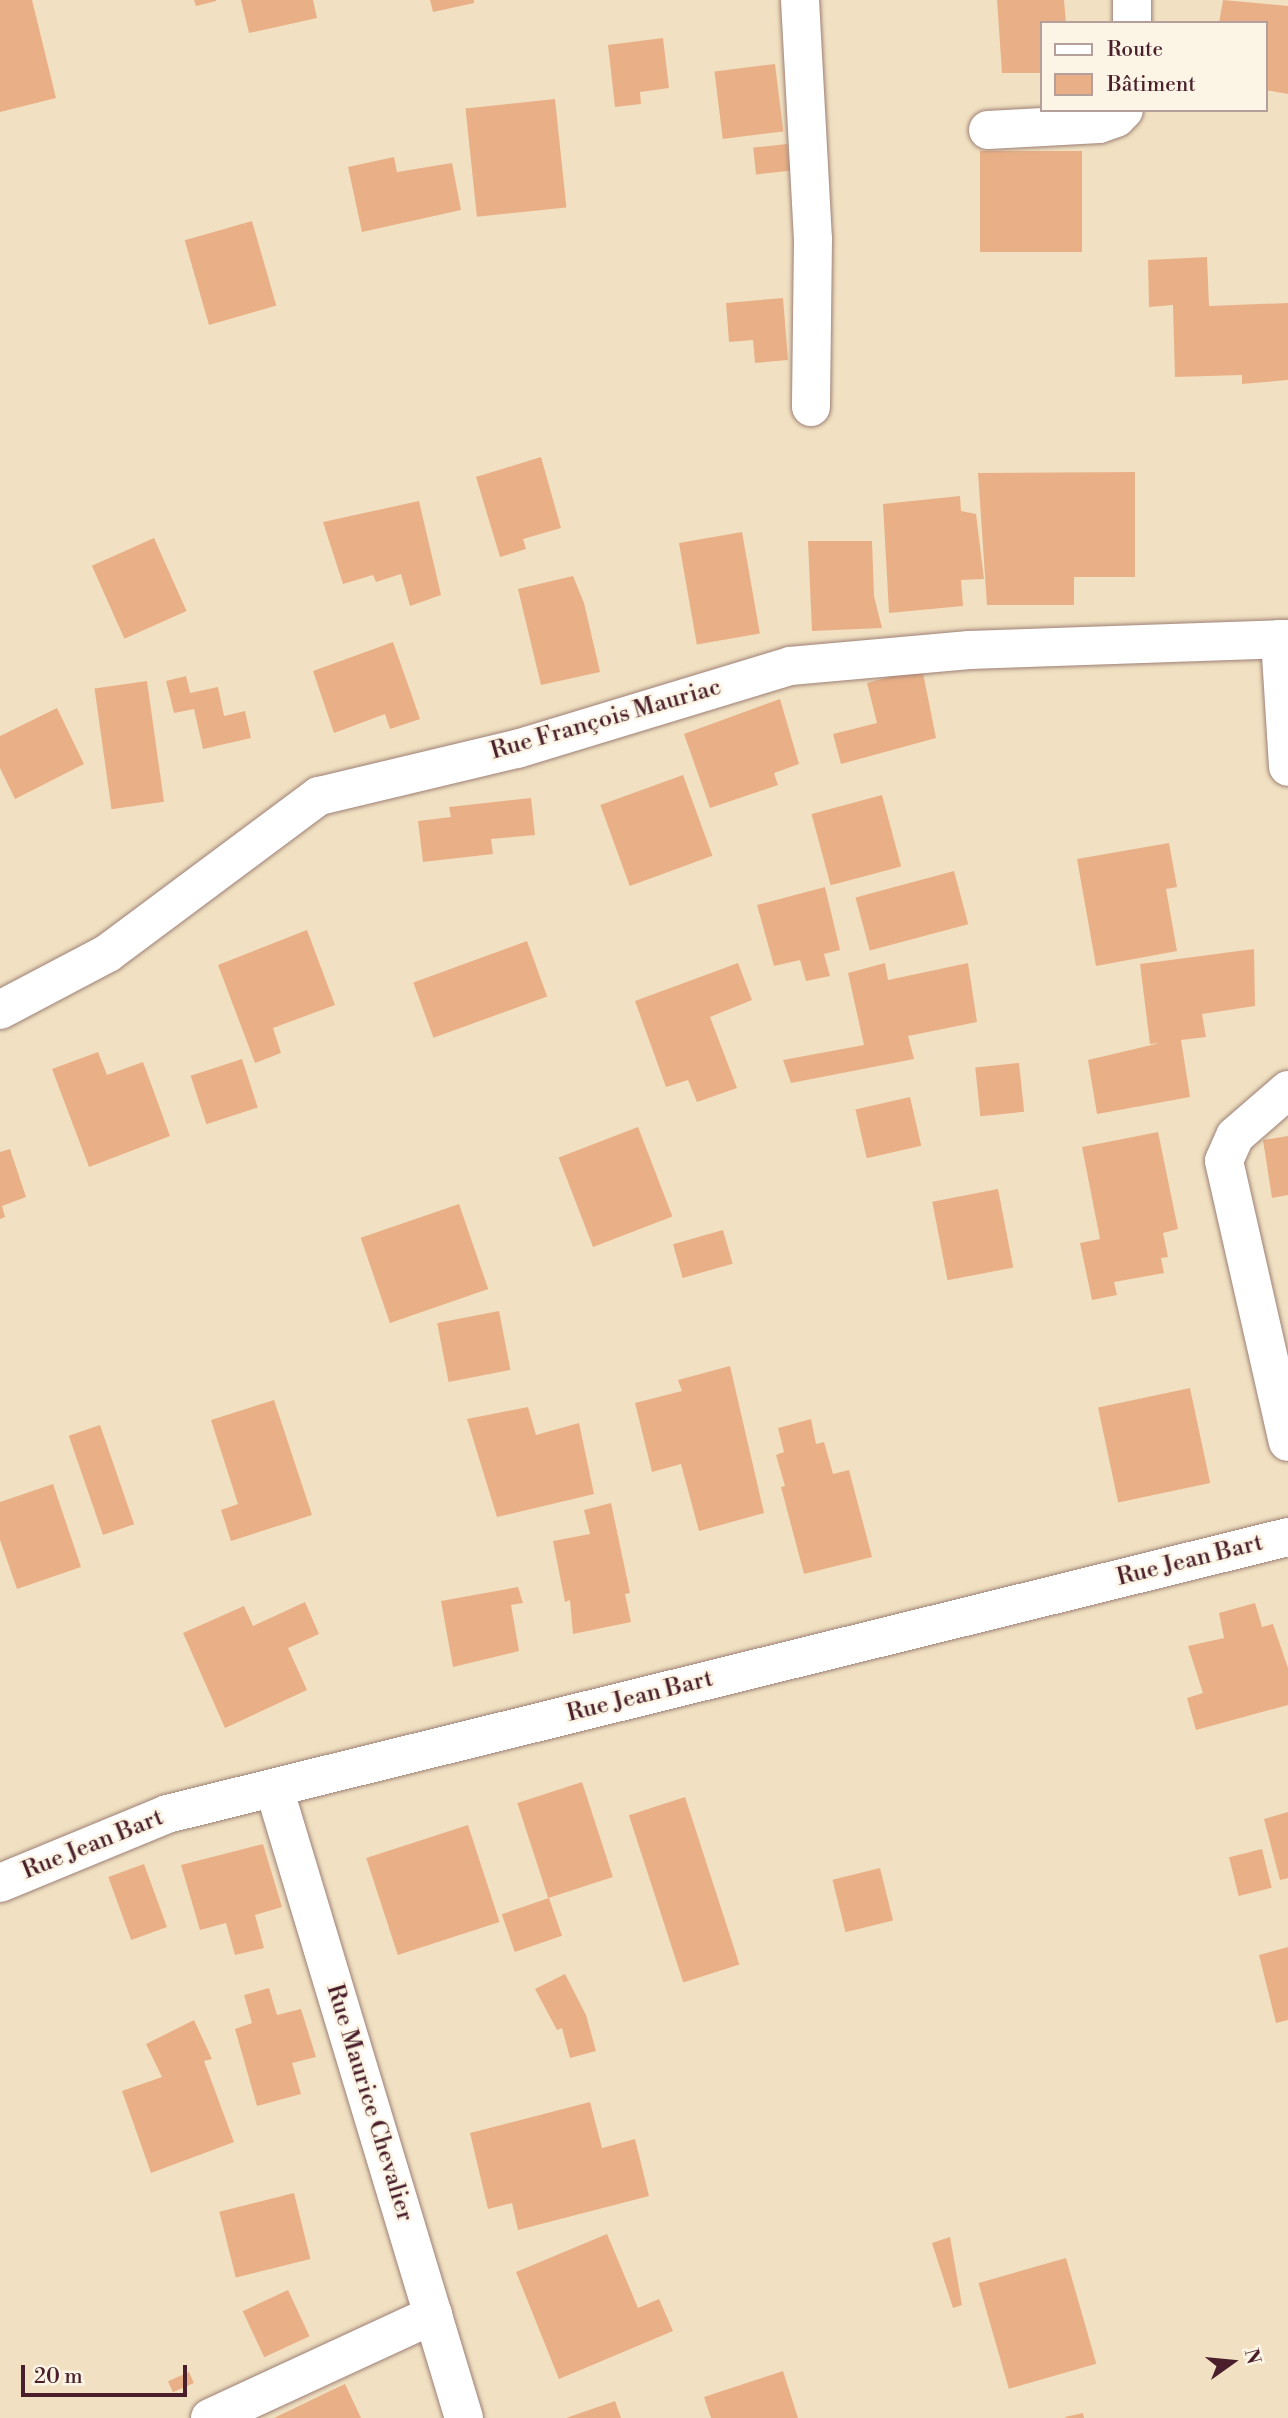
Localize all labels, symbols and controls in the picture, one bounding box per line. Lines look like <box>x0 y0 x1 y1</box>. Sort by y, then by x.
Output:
legend <box>1040 21 1267 112</box>
text: Route <box>1107 37 1163 63</box>
text: Bâtiment <box>1107 72 1196 98</box>
street label: Rue François Mauriac <box>487 673 725 767</box>
street label: Rue Jean Bart <box>1114 1529 1266 1593</box>
street label: Rue Jean Bart <box>564 1665 716 1729</box>
street label: Rue Jean Bart <box>18 1804 168 1886</box>
street label: Rue Maurice Chevalier <box>319 1981 419 2225</box>
north arrow <box>1197 2327 1267 2397</box>
text: N <box>1239 2346 1266 2367</box>
scale bar <box>24 2352 191 2396</box>
text: 20 m <box>34 2364 83 2390</box>

